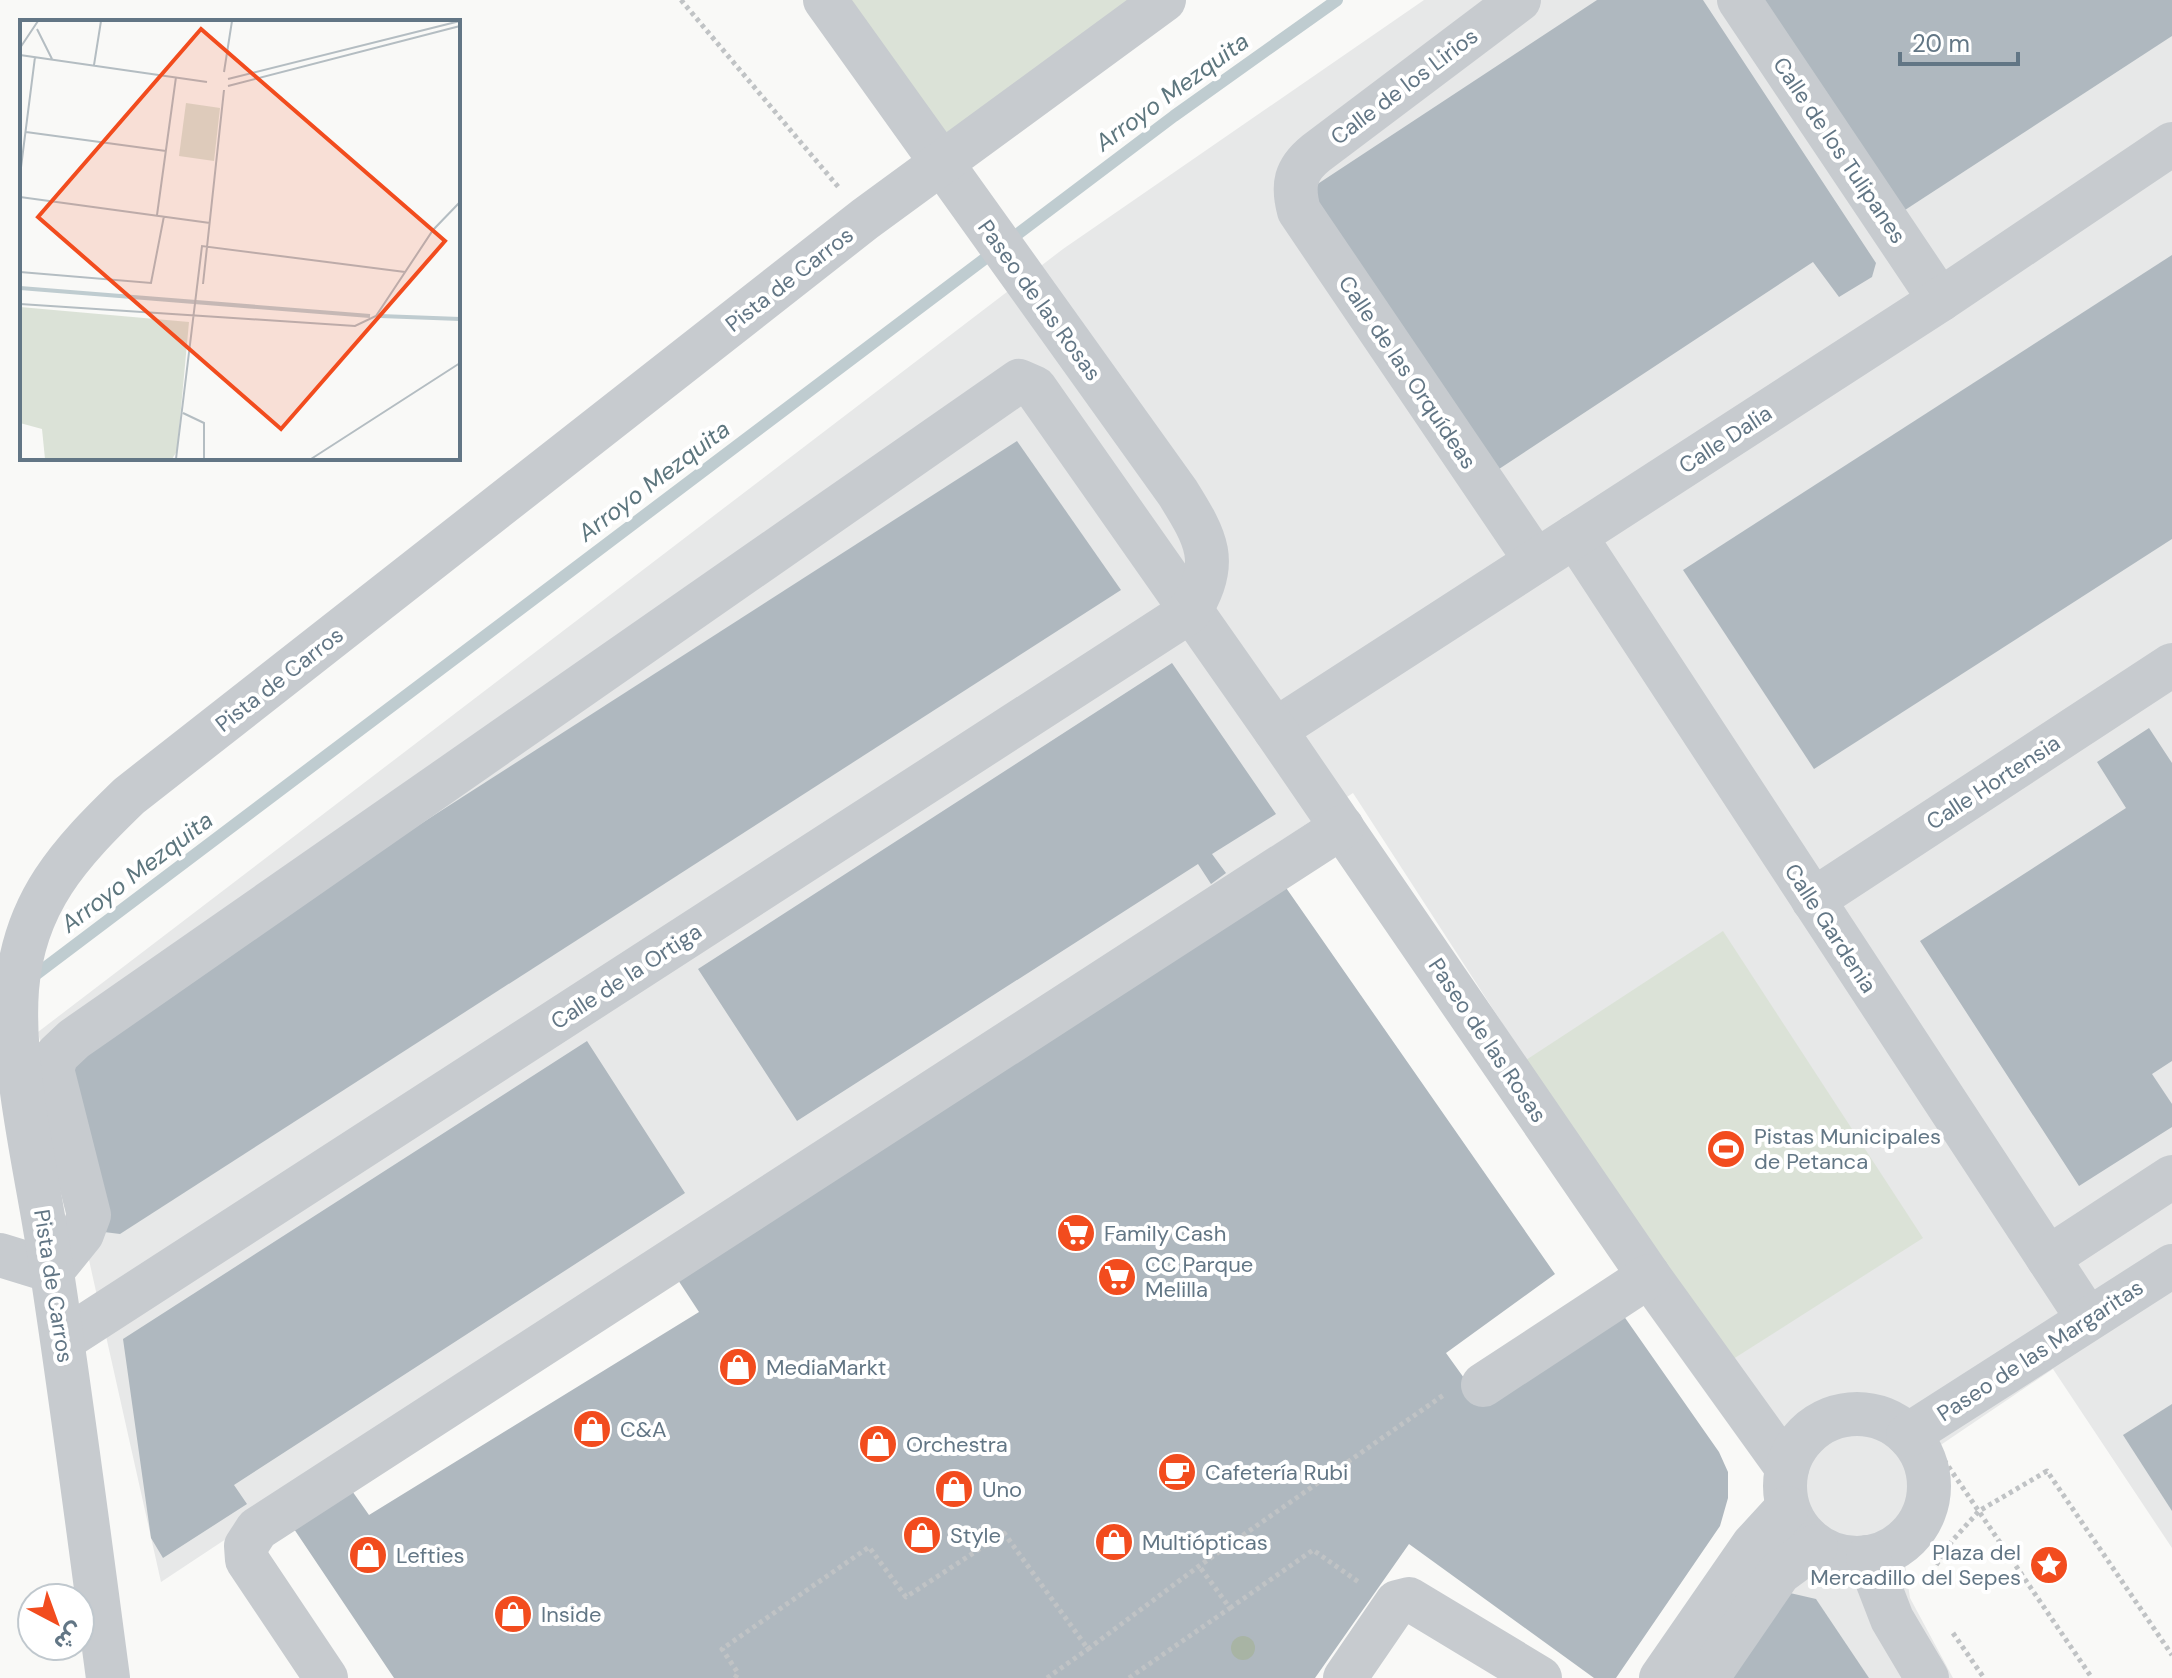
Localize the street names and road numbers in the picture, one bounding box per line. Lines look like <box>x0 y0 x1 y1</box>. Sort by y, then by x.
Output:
street label: Calle de los Lirios <box>1325 21 1484 151</box>
street label: Calle de los Tulipanes <box>1766 51 1913 249</box>
street label: Paseo de las Rosas <box>971 214 1108 387</box>
street label: Pista de Carros <box>719 220 859 339</box>
street label: Calle de las Orquídeas <box>1332 270 1483 475</box>
street label: Calle Dalia <box>1673 399 1777 480</box>
street label: Pista de Carros <box>209 620 349 739</box>
street label: Calle Hortensia <box>1921 728 2066 836</box>
street label: Calle Gardenia <box>1778 858 1883 998</box>
street label: Calle de la Ortiga <box>545 917 707 1036</box>
street label: Paseo de las Rosas <box>1422 953 1553 1128</box>
street label: Pista de Carros <box>27 1207 80 1365</box>
street label: Paseo de las Margaritas <box>1932 1273 2149 1428</box>

